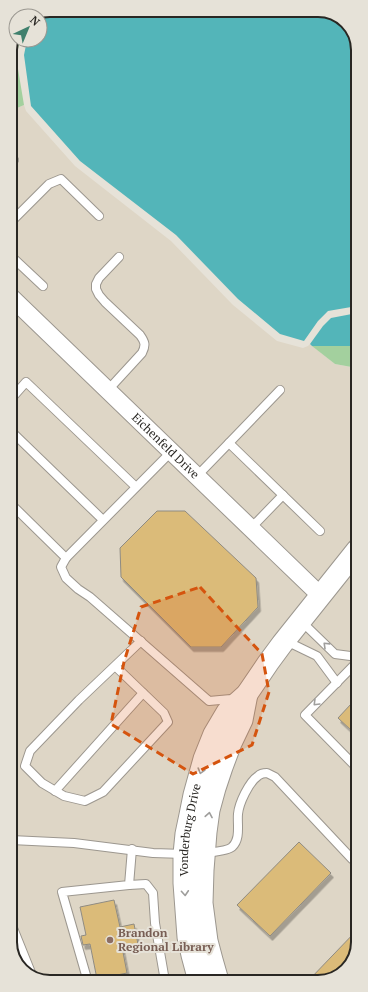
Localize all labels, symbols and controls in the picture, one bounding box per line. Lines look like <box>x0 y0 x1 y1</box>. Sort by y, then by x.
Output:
north arrow <box>8 8 48 48</box>
text: N <box>27 13 43 29</box>
street label: Eichenfeld Drive <box>129 410 203 482</box>
one-way arrow <box>323 642 331 650</box>
one-way arrow <box>313 698 321 706</box>
one-way arrow <box>197 767 206 774</box>
street label: Vonderburg Drive <box>176 782 204 877</box>
one-way arrow <box>204 811 212 818</box>
one-way arrow <box>180 890 189 896</box>
place label: Brandon Regional Library <box>118 925 214 954</box>
marker: Brandon Regional Library <box>105 935 115 945</box>

